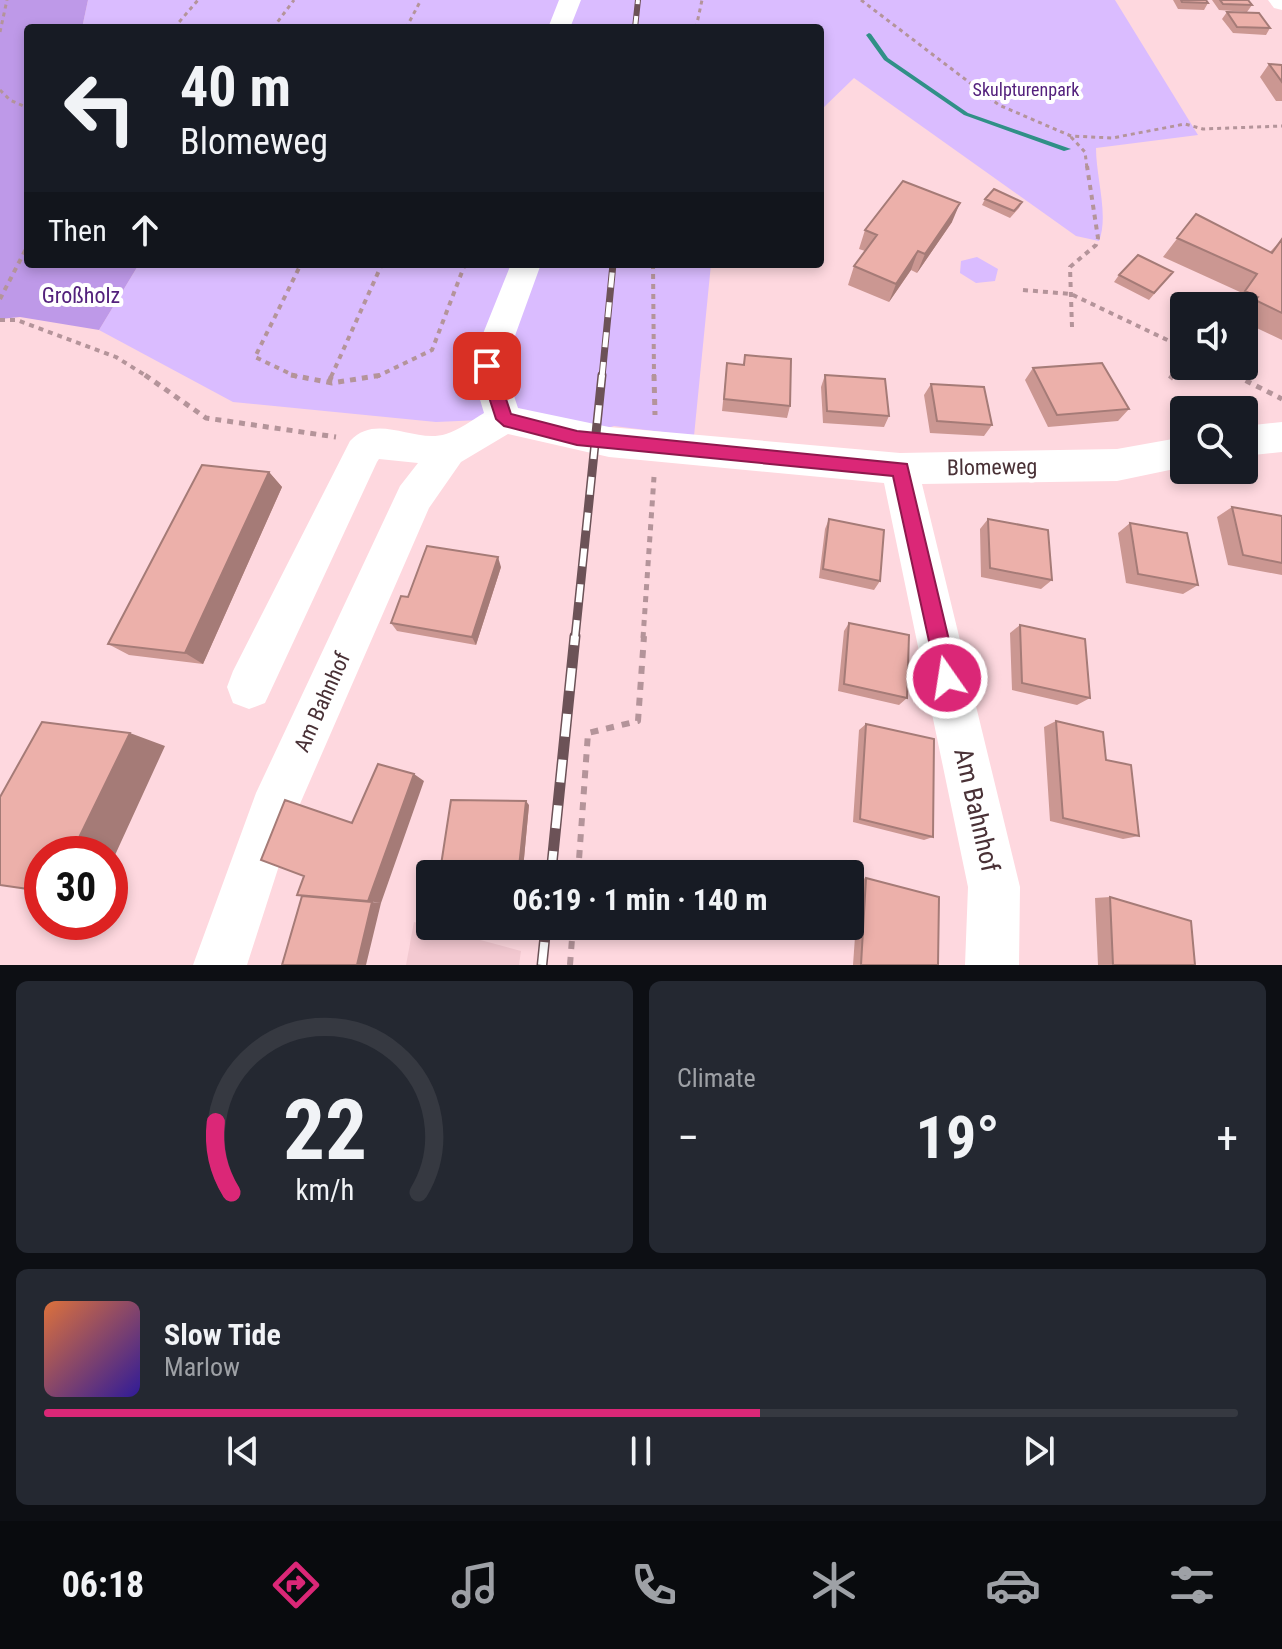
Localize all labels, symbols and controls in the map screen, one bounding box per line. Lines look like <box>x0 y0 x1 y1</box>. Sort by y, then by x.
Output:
text: 40 m <box>180 54 291 120</box>
icon: left <box>48 56 152 160</box>
park label: Skulpturenpark <box>973 79 1079 100</box>
text: Blomeweg <box>180 121 328 163</box>
icon: ahead <box>123 208 167 252</box>
text: Then <box>48 213 107 248</box>
park label: Großholz <box>42 283 120 308</box>
map controls <box>1170 292 1258 484</box>
button: sound <box>1170 292 1258 380</box>
pin <box>453 332 521 400</box>
icon: arrive <box>465 344 509 388</box>
button: search <box>1170 396 1258 484</box>
street label: Blomeweg <box>947 454 1037 480</box>
position arrow <box>905 636 989 720</box>
street label: Am Bahnhof <box>289 648 355 756</box>
street label: Am Bahnhof <box>948 745 1006 875</box>
speed limit sign: 30 <box>24 836 128 940</box>
text: 06:19 · 1 min · 140 m <box>513 882 767 917</box>
text: Climate <box>677 1063 756 1093</box>
text: 22 <box>282 1082 367 1179</box>
text: 19° <box>916 1102 1000 1173</box>
text: − <box>677 1112 699 1164</box>
text: + <box>1216 1112 1238 1164</box>
text: km/h <box>295 1173 354 1207</box>
text: Slow Tide <box>164 1317 281 1352</box>
text: Marlow <box>164 1352 240 1382</box>
icon: previous <box>221 1429 265 1473</box>
icon: pause <box>619 1429 663 1473</box>
icon: next <box>1017 1429 1061 1473</box>
icon: directions <box>268 1557 324 1613</box>
icon: music <box>447 1557 503 1613</box>
icon: phone <box>626 1557 682 1613</box>
icon: climate <box>806 1557 862 1613</box>
icon: car <box>985 1557 1041 1613</box>
icon: filters <box>1164 1557 1220 1613</box>
text: 06:18 <box>62 1564 144 1606</box>

